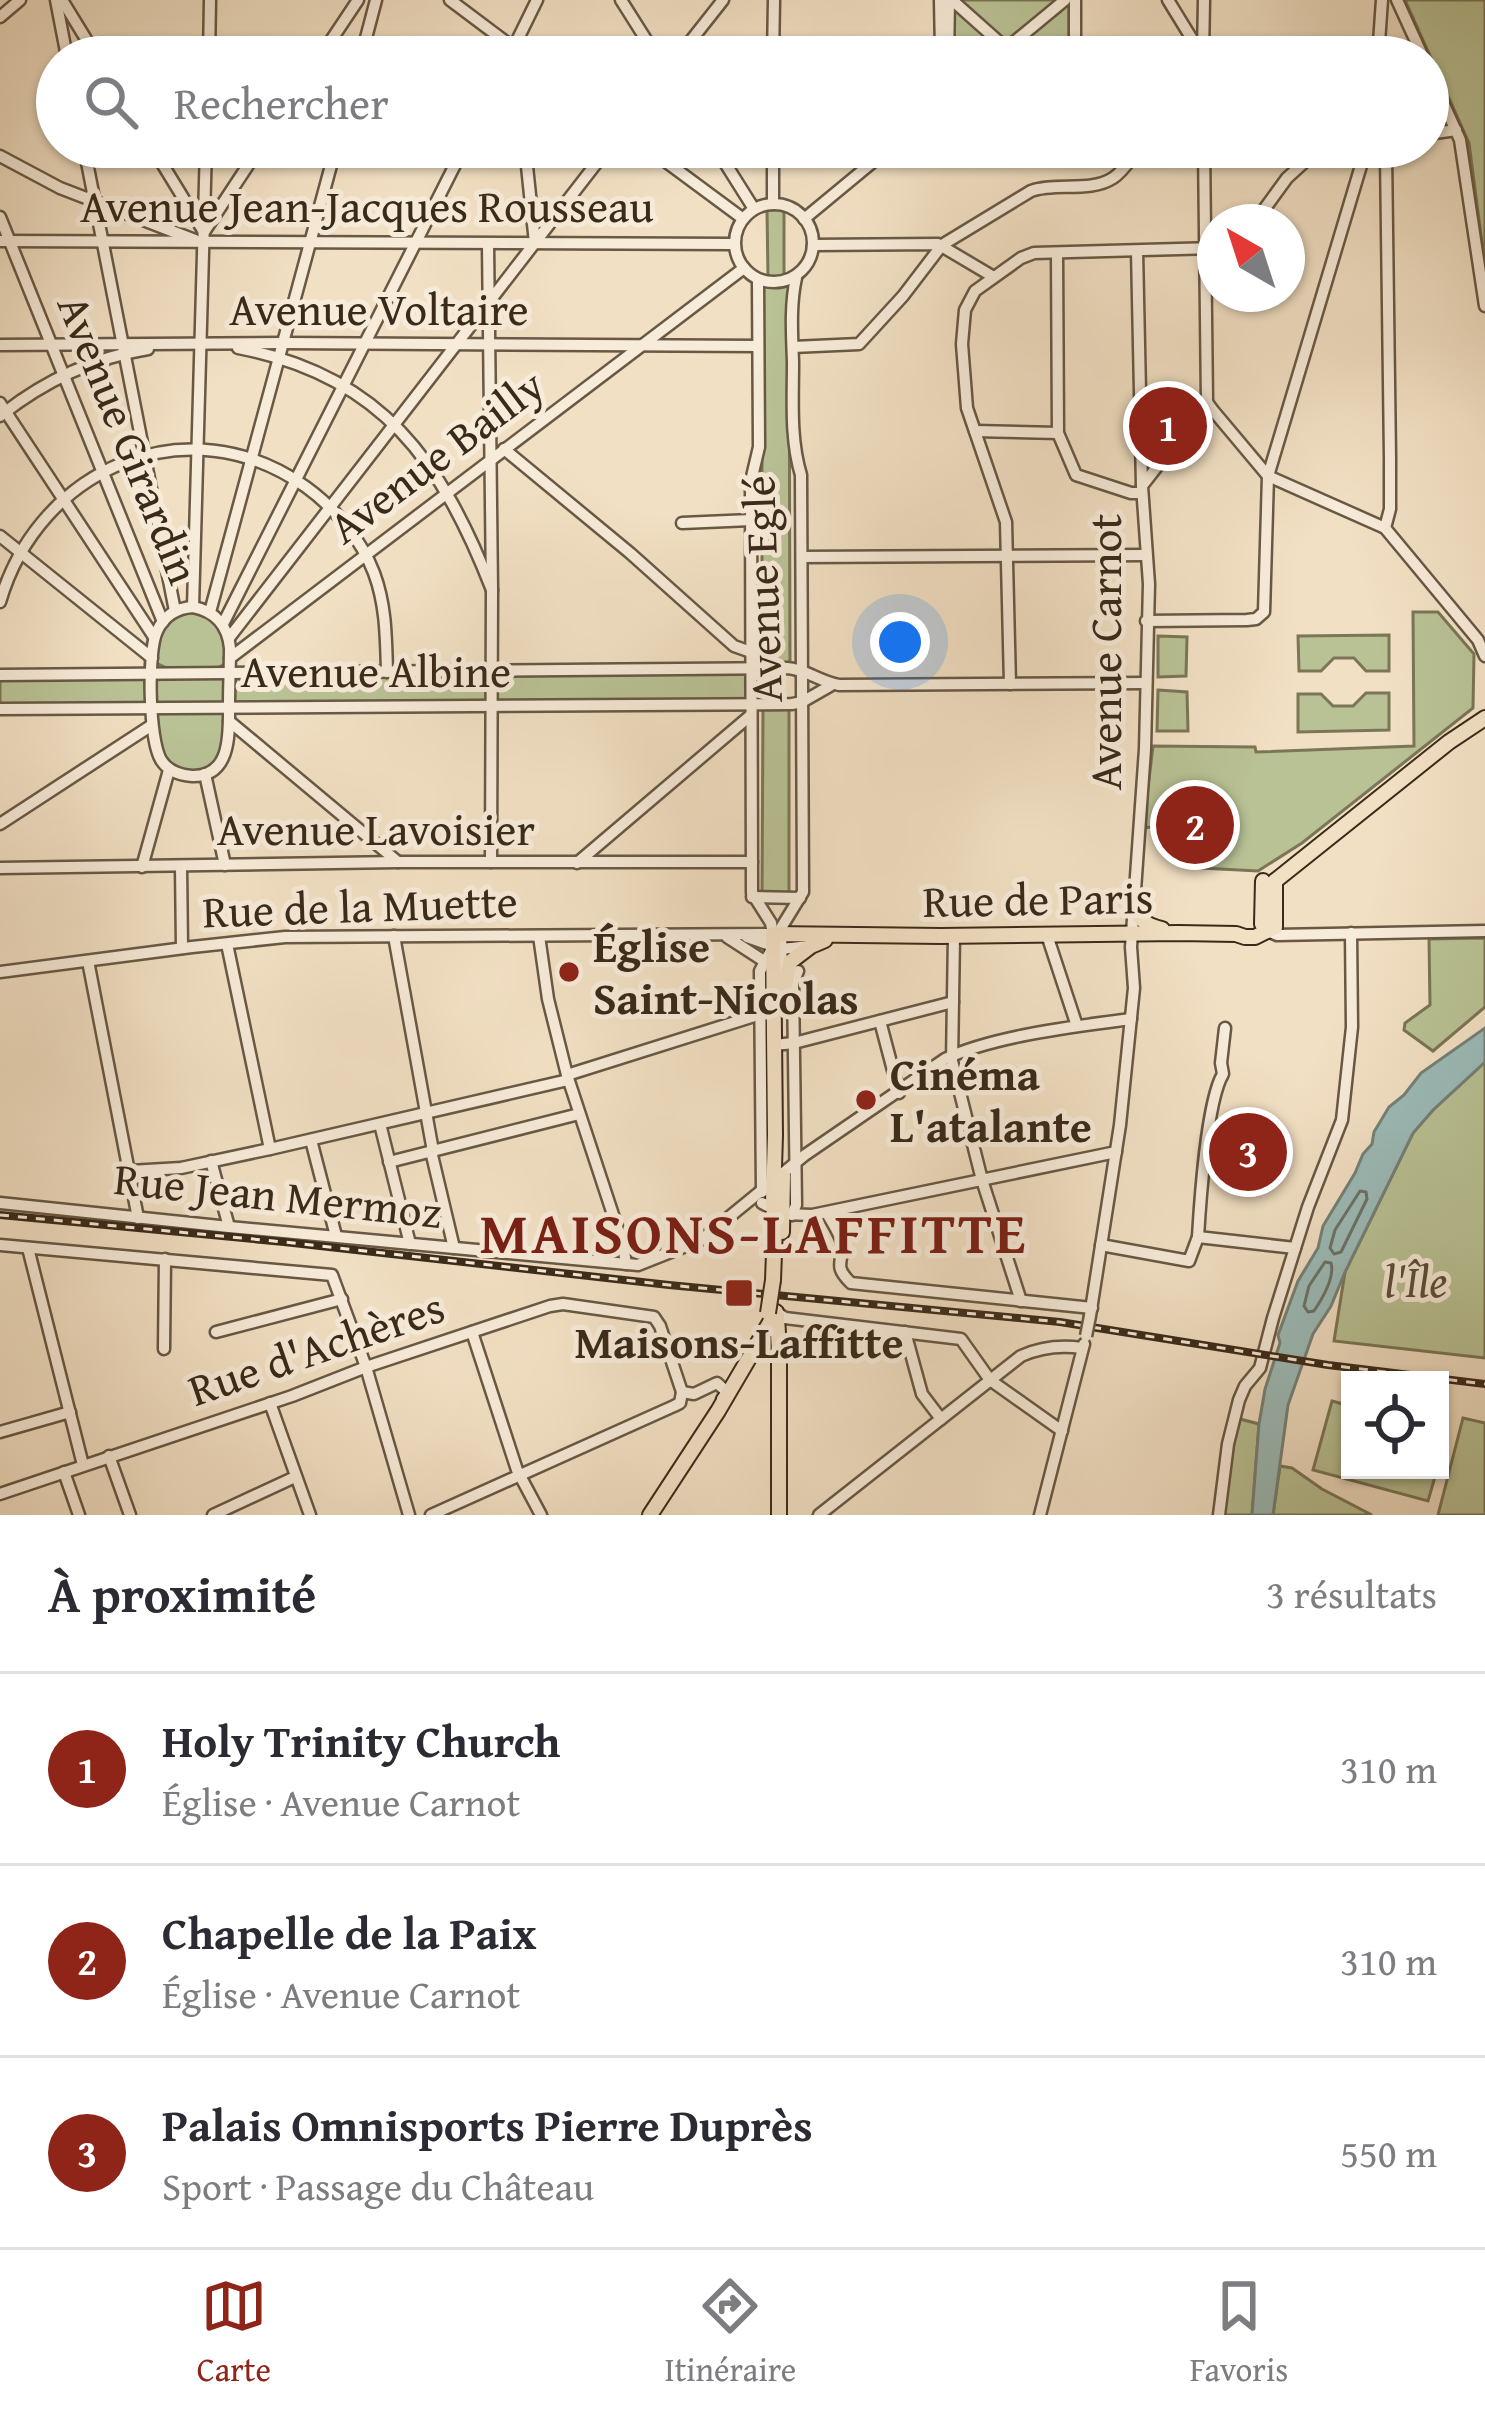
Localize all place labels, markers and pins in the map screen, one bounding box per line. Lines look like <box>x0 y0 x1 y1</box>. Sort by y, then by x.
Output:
pin: 1 <box>1129 381 1207 471</box>
pin: 2 <box>1156 780 1234 870</box>
place label: Église Saint-Nicolas <box>593 913 859 1030</box>
marker: Église Saint-Nicolas <box>556 959 582 985</box>
place label: Cinéma L'atalante <box>890 1041 1092 1158</box>
marker: Cinéma L'atalante <box>853 1087 879 1113</box>
pin: 3 <box>1209 1107 1287 1197</box>
marker: Maisons-Laffitte <box>723 1277 755 1309</box>
place label: Maisons-Laffitte <box>574 1309 904 1374</box>

